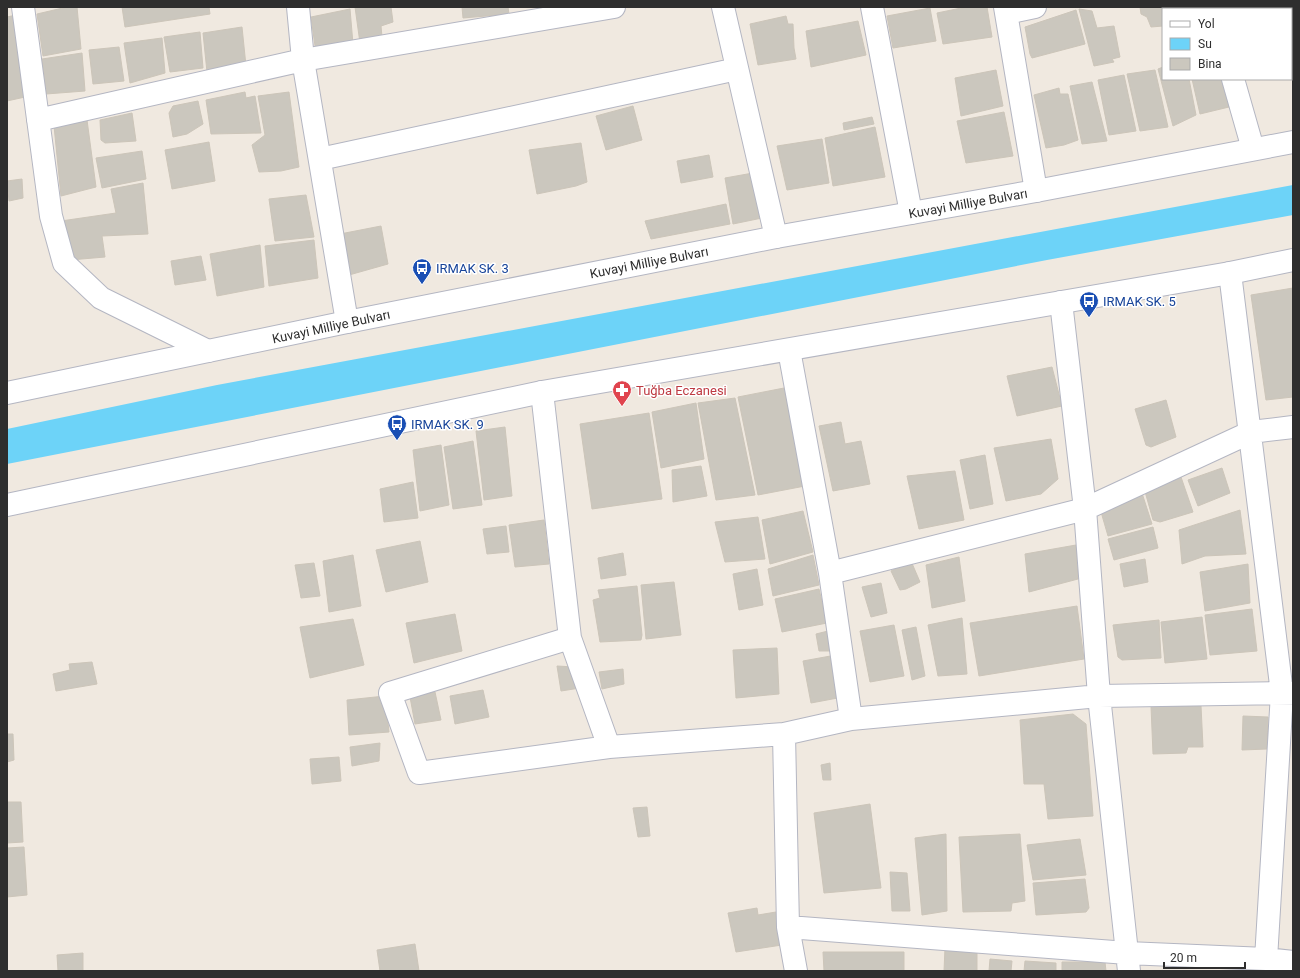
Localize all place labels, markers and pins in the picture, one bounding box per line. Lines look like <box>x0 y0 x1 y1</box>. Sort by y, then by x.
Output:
bus stop icon: IRMAK SK. 3 <box>411 257 433 285</box>
place label: IRMAK SK. 3 <box>436 261 509 276</box>
bus stop icon: IRMAK SK. 5 <box>1078 290 1100 318</box>
place label: IRMAK SK. 5 <box>1103 294 1176 309</box>
pharmacy icon: Tuğba Eczanesi <box>611 379 633 407</box>
place label: Tuğba Eczanesi <box>636 383 727 398</box>
bus stop icon: IRMAK SK. 9 <box>386 413 408 441</box>
place label: IRMAK SK. 9 <box>411 417 484 432</box>

